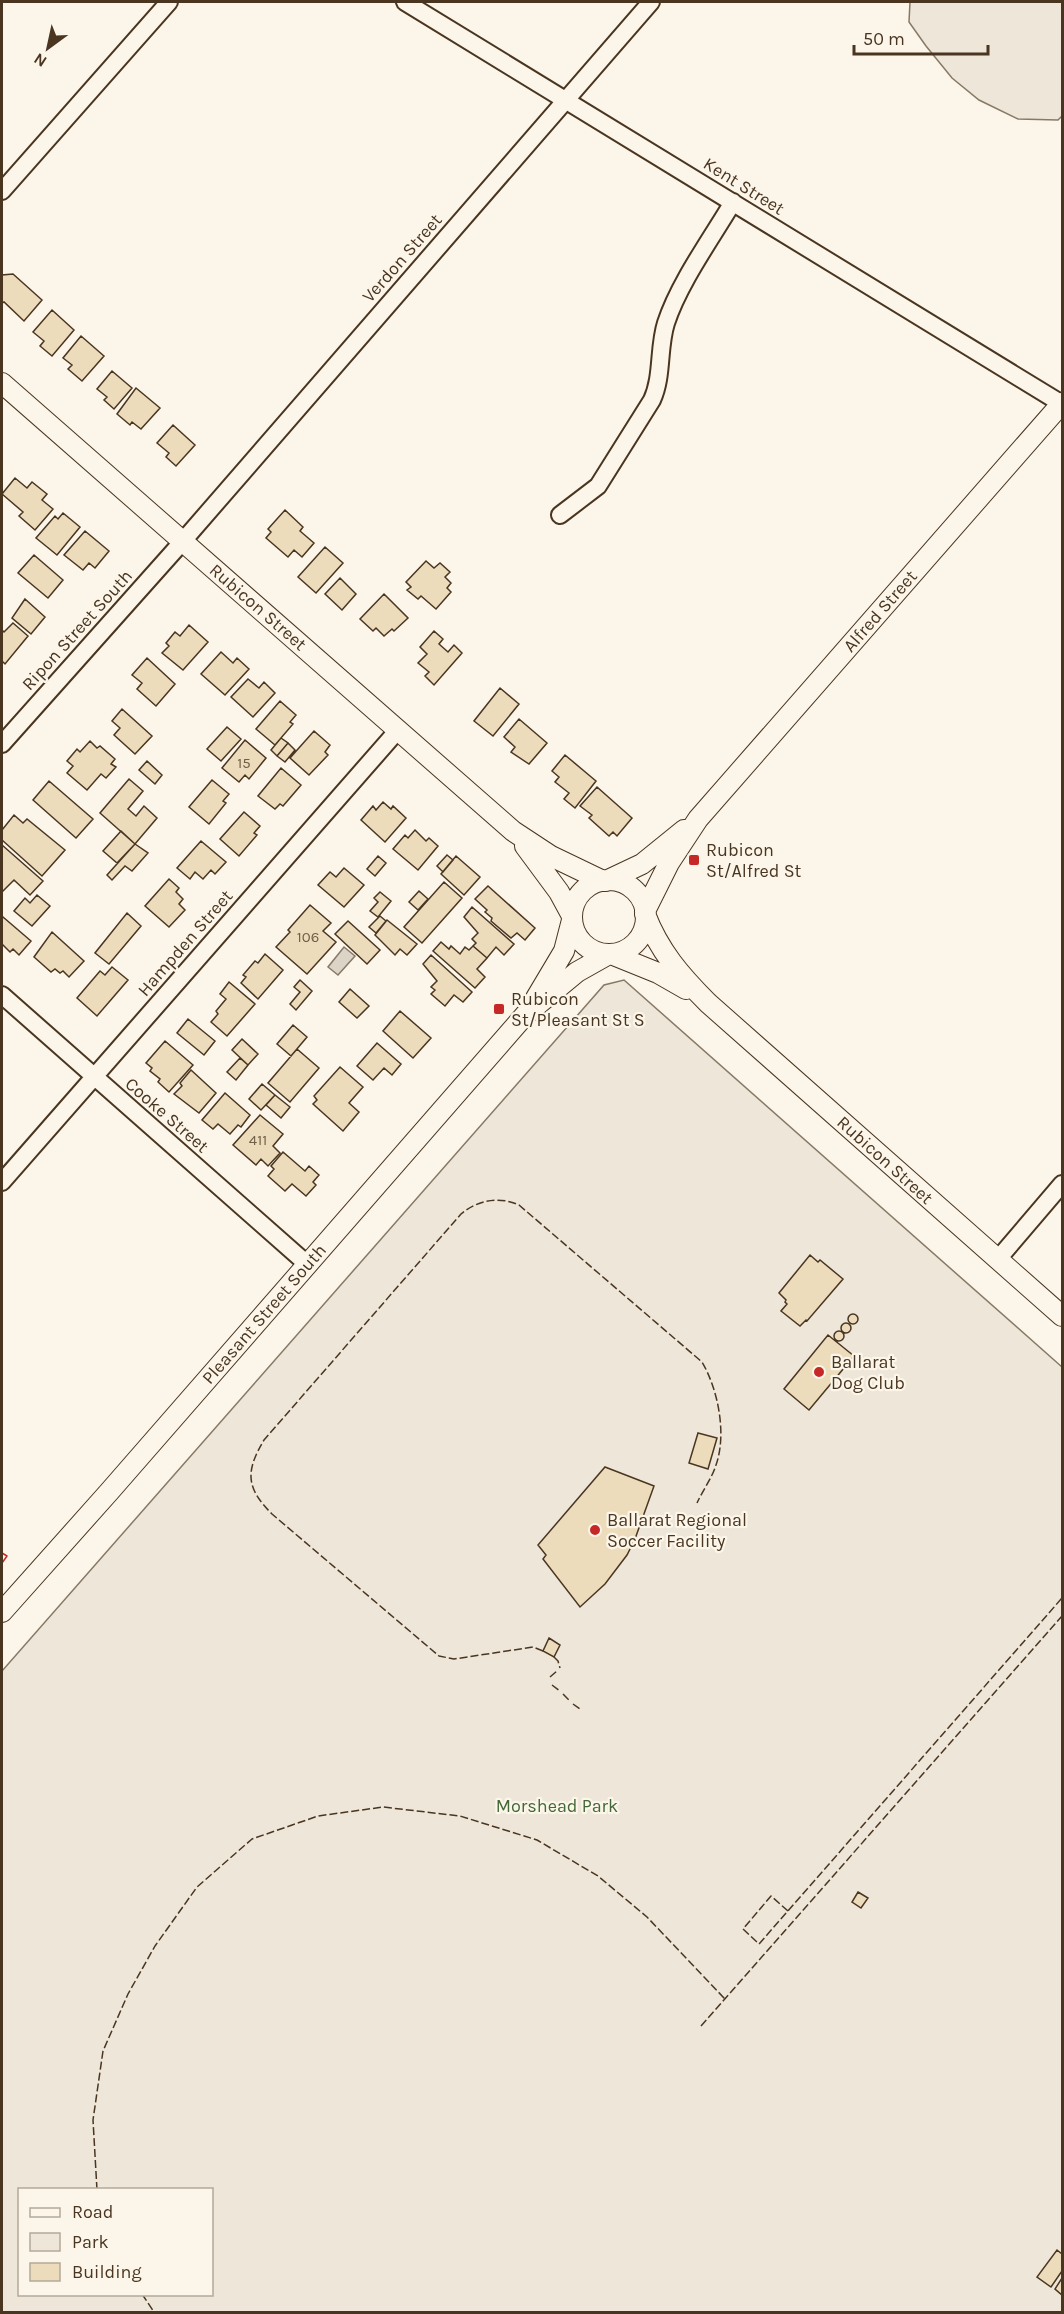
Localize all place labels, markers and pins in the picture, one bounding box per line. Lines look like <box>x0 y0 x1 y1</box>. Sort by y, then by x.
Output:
place label: Rubicon St/Alfred St <box>706 839 802 882</box>
marker: Rubicon St/Alfred St <box>687 853 701 867</box>
place label: Rubicon St/Pleasant St S <box>511 988 645 1031</box>
marker: Rubicon St/Pleasant St S <box>492 1002 506 1016</box>
place label: Ballarat Dog Club <box>831 1351 905 1394</box>
marker: Ballarat Dog Club <box>812 1365 826 1379</box>
place label: Ballarat Regional Soccer Facility <box>607 1509 747 1552</box>
marker: Ballarat Regional Soccer Facility <box>588 1523 602 1537</box>

